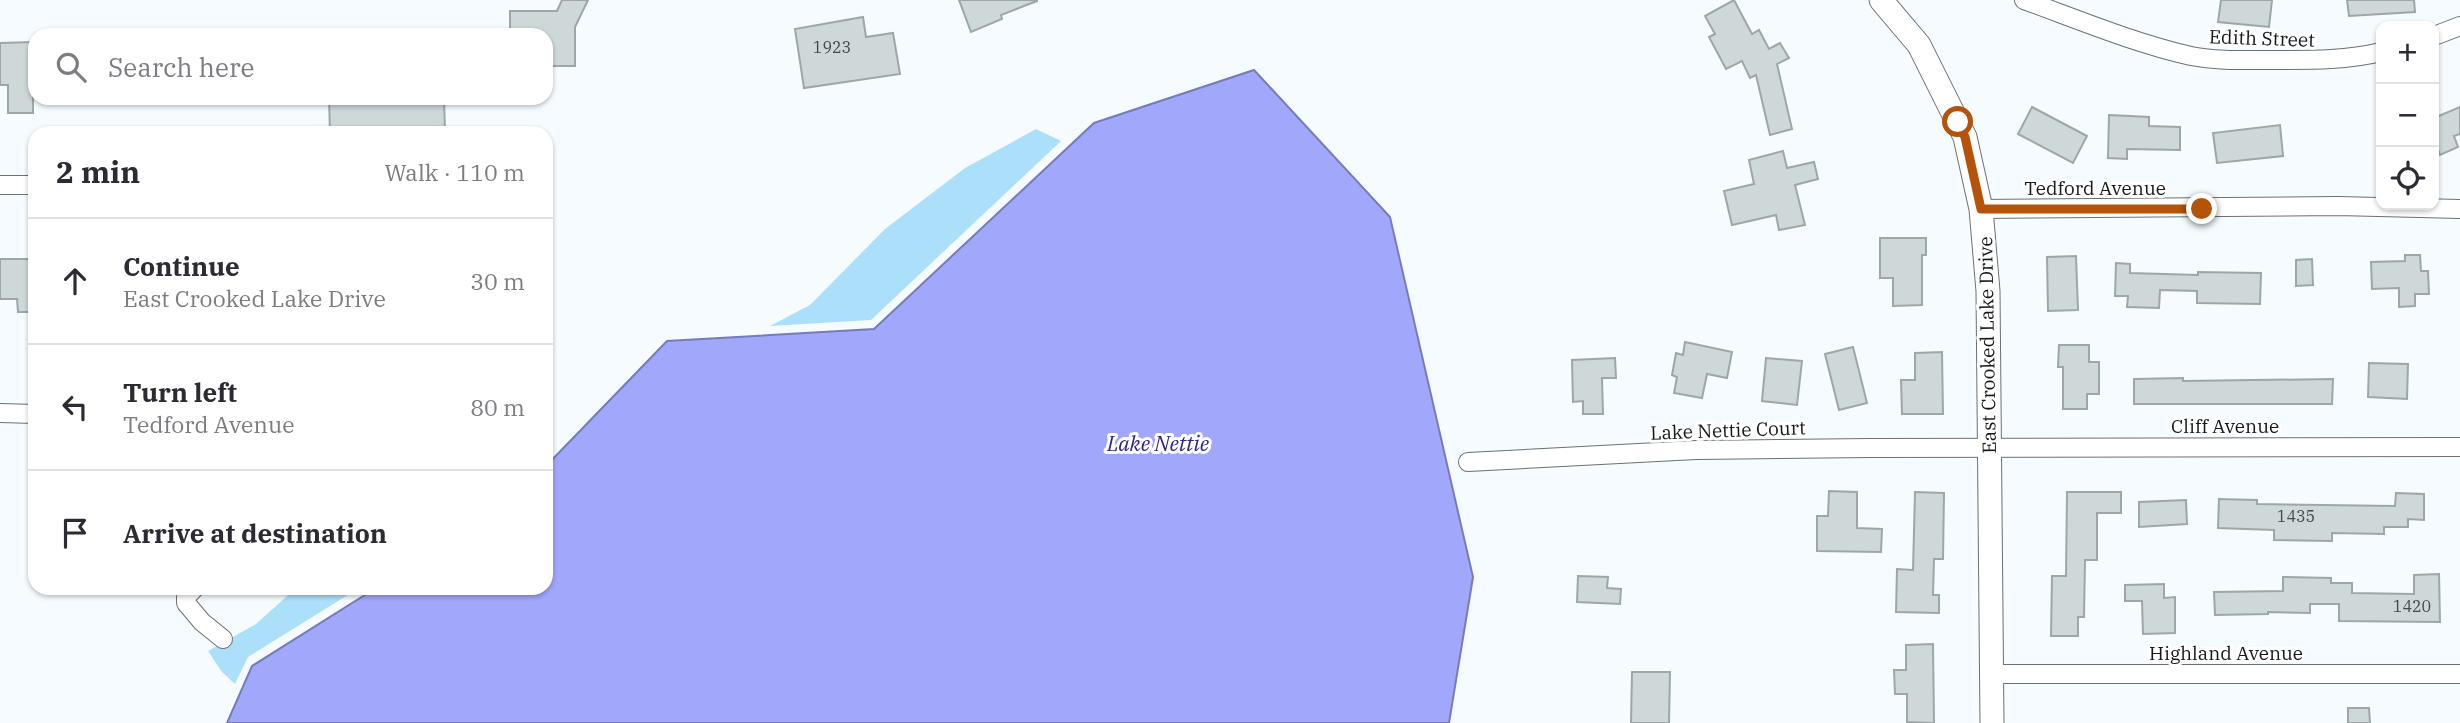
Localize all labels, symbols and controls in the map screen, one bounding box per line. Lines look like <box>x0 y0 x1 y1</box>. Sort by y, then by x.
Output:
map controls <box>2376 21 2439 210</box>
button: + <box>2376 21 2439 84</box>
street label: Edith Street <box>2209 24 2316 52</box>
search box <box>28 28 553 105</box>
house number: 1923 <box>813 37 851 57</box>
icon: search <box>52 48 90 86</box>
text: Search here <box>108 50 254 84</box>
button: − <box>2376 84 2439 147</box>
route start <box>1942 106 1973 137</box>
button: locate <box>2376 147 2439 210</box>
text: 2 min <box>56 152 140 191</box>
text: Walk · 110 m <box>384 157 525 187</box>
street label: Tedford Avenue <box>2024 176 2166 200</box>
route end <box>2186 193 2217 224</box>
street label: East Crooked Lake Drive <box>1973 236 2001 454</box>
text: Continue <box>123 249 240 283</box>
icon: ahead <box>56 262 94 300</box>
text: 30 m <box>470 266 525 296</box>
text: East Crooked Lake Drive <box>123 283 386 313</box>
text: Turn left <box>123 375 237 409</box>
icon: left <box>56 388 94 426</box>
text: 80 m <box>470 392 525 422</box>
text: Tedford Avenue <box>123 409 295 439</box>
street label: Cliff Avenue <box>2171 414 2279 438</box>
street label: Lake Nettie Court <box>1650 415 1806 445</box>
water label: Lake Nettie <box>1106 429 1210 457</box>
house number: 1435 <box>2277 506 2315 526</box>
icon: arrive <box>56 514 94 552</box>
text: Arrive at destination <box>123 516 387 550</box>
house number: 1420 <box>2393 596 2431 616</box>
street label: Highland Avenue <box>2149 641 2303 665</box>

